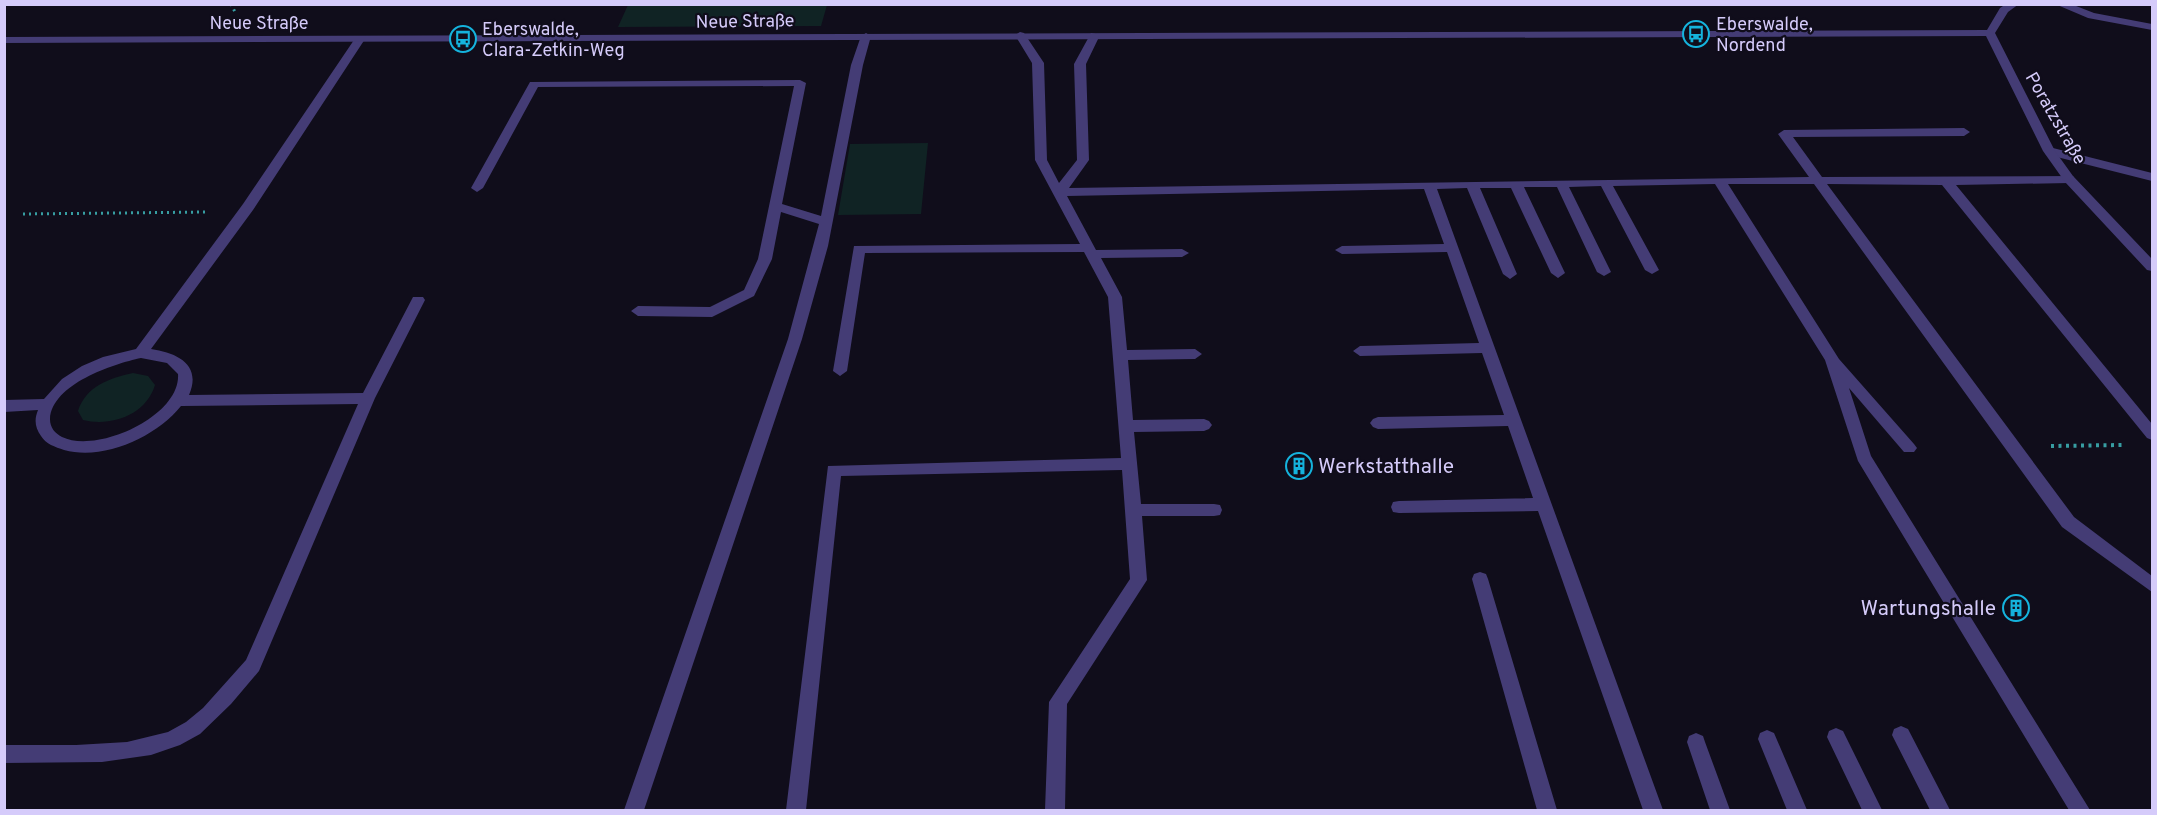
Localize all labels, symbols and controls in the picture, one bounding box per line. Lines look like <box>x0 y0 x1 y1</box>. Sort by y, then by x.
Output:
street label: Neue Straße <box>695 10 795 35</box>
street label: Neue Straße <box>210 13 308 36</box>
place label: Eberswalde, Nordend <box>1716 14 1813 58</box>
place label: Eberswalde, Clara-Zetkin-Weg <box>482 19 625 63</box>
bus stop icon: Eberswalde, Nordend <box>1681 19 1711 49</box>
bus stop icon: Eberswalde, Clara-Zetkin-Weg <box>448 24 478 54</box>
street label: Poratzstraße <box>2019 68 2090 169</box>
building icon: Werkstatthalle <box>1284 451 1314 481</box>
place label: Werkstatthalle <box>1318 454 1454 481</box>
building icon: Wartungshalle <box>2001 593 2031 623</box>
place label: Wartungshalle <box>1861 596 1996 623</box>

